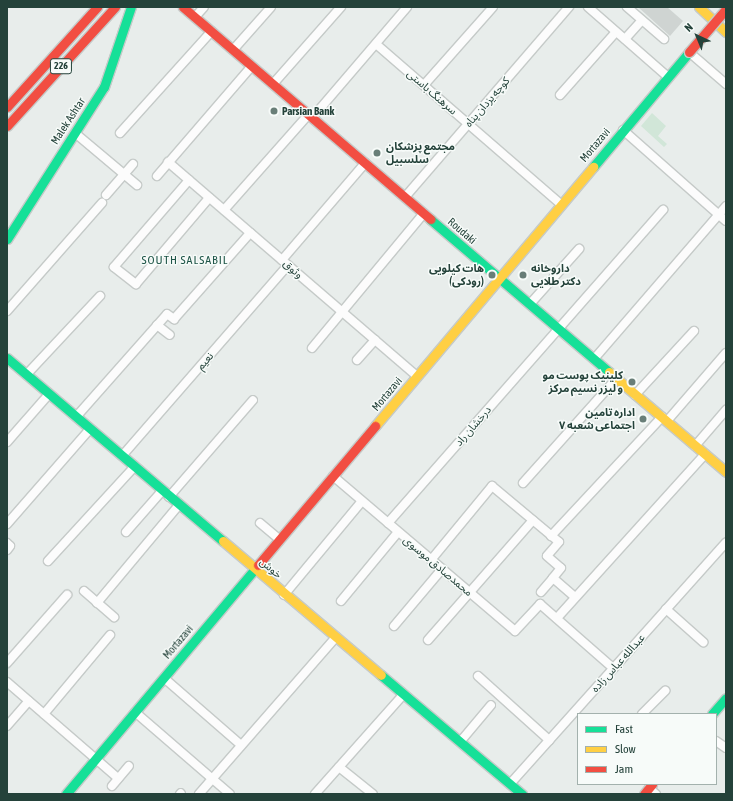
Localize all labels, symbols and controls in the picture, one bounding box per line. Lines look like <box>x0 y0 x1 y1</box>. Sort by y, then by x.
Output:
north arrow <box>677 16 717 56</box>
text: N <box>682 21 695 34</box>
road number: 226 <box>49 58 73 74</box>
street label: سرهنگ باستی <box>404 67 460 117</box>
street label: کوچه یزدان پناه <box>462 74 512 130</box>
street label: Malek Ashtar <box>48 95 88 147</box>
place label: Parsian Bank <box>282 104 334 118</box>
marker: Parsian Bank <box>269 106 279 116</box>
street label: Mortazavi <box>577 125 613 165</box>
place label: مجتمع پزشکان سلسبیل <box>386 140 455 166</box>
marker: مجتمع پزشکان سلسبیل <box>371 147 383 159</box>
street label: Roudaki <box>445 215 479 247</box>
district label: SOUTH SALSABIL <box>142 254 228 268</box>
street label: وثوق <box>280 257 306 281</box>
place label: هات کیلویی (رودکی) <box>429 262 484 288</box>
place label: داروخانه دکتر طلایی <box>531 262 581 288</box>
marker: هات کیلویی (رودکی) <box>487 270 497 280</box>
marker: داروخانه دکتر طلایی <box>518 270 528 280</box>
street label: نعیم <box>194 350 216 372</box>
place label: کلینیک پوست مو و لیزر نسیم مرکز <box>543 369 623 395</box>
street label: Mortazavi <box>369 374 405 414</box>
marker: کلینیک پوست مو و لیزر نسیم مرکز <box>626 376 638 388</box>
street label: درخشان راد <box>452 403 494 449</box>
place label: اداره تامین اجتماعی شعبه ۷ <box>559 406 635 432</box>
marker: اداره تامین اجتماعی شعبه ۷ <box>638 414 648 424</box>
street label: محمدصادق موسوی <box>401 533 475 599</box>
street label: خوش <box>257 555 285 581</box>
street label: Mortazavi <box>160 622 196 662</box>
street label: عبدالله عباس زاده <box>588 631 648 695</box>
legend <box>577 713 717 785</box>
text: Fast <box>615 722 633 736</box>
text: Slow <box>615 742 636 756</box>
text: Jam <box>615 762 633 776</box>

